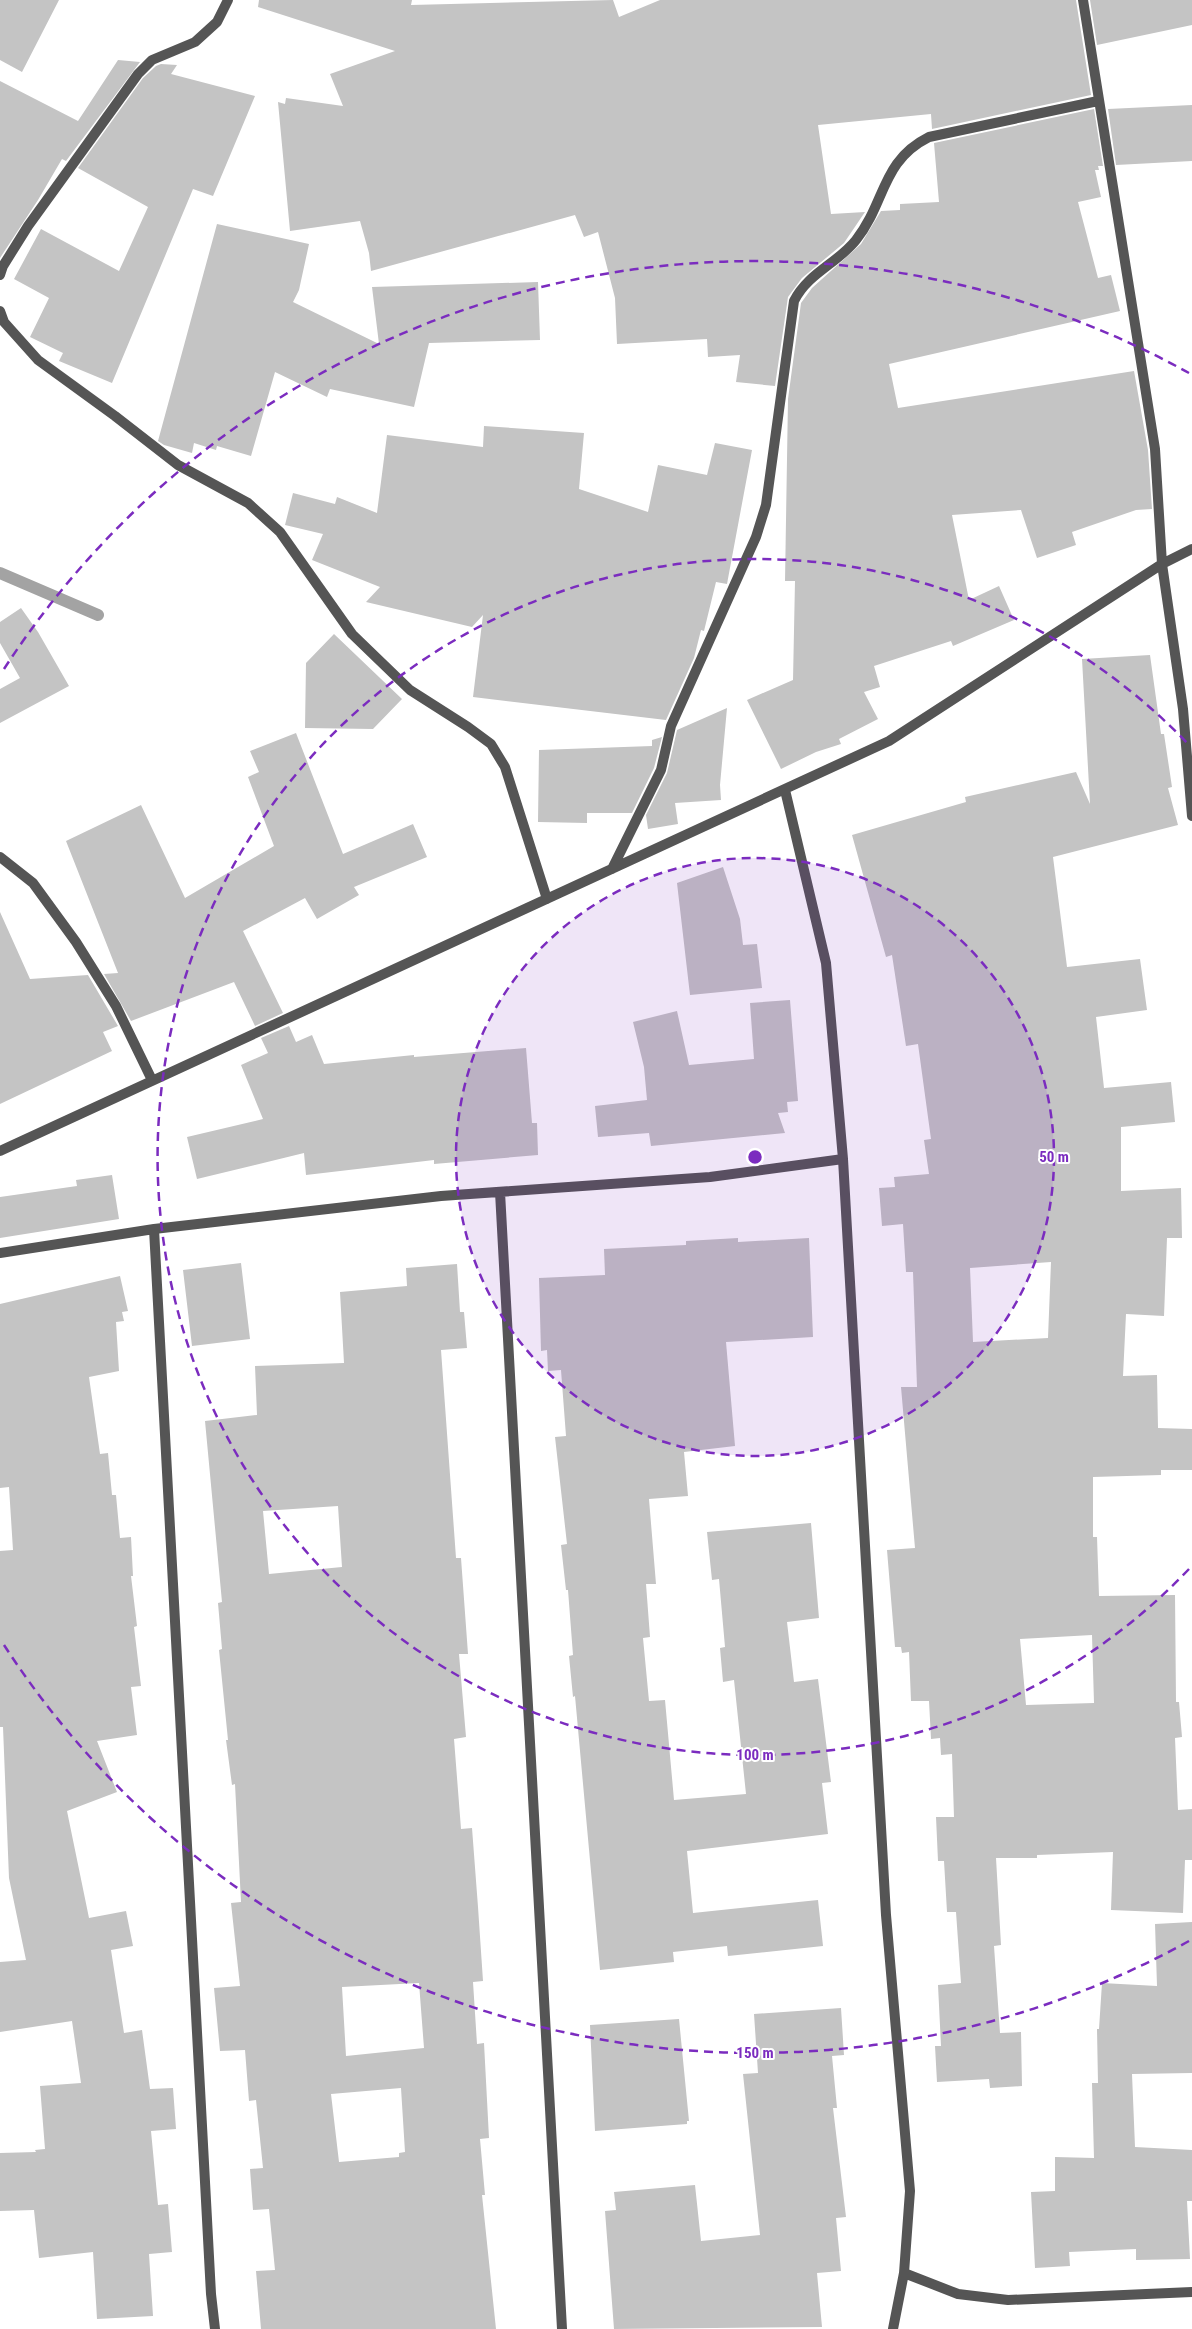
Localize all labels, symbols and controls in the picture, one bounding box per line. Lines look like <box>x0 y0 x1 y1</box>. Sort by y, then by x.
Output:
centre of rings <box>746 1148 764 1166</box>
text: 50 m <box>1039 1148 1069 1166</box>
text: 100 m <box>736 1746 774 1764</box>
text: 150 m <box>736 2044 774 2062</box>

